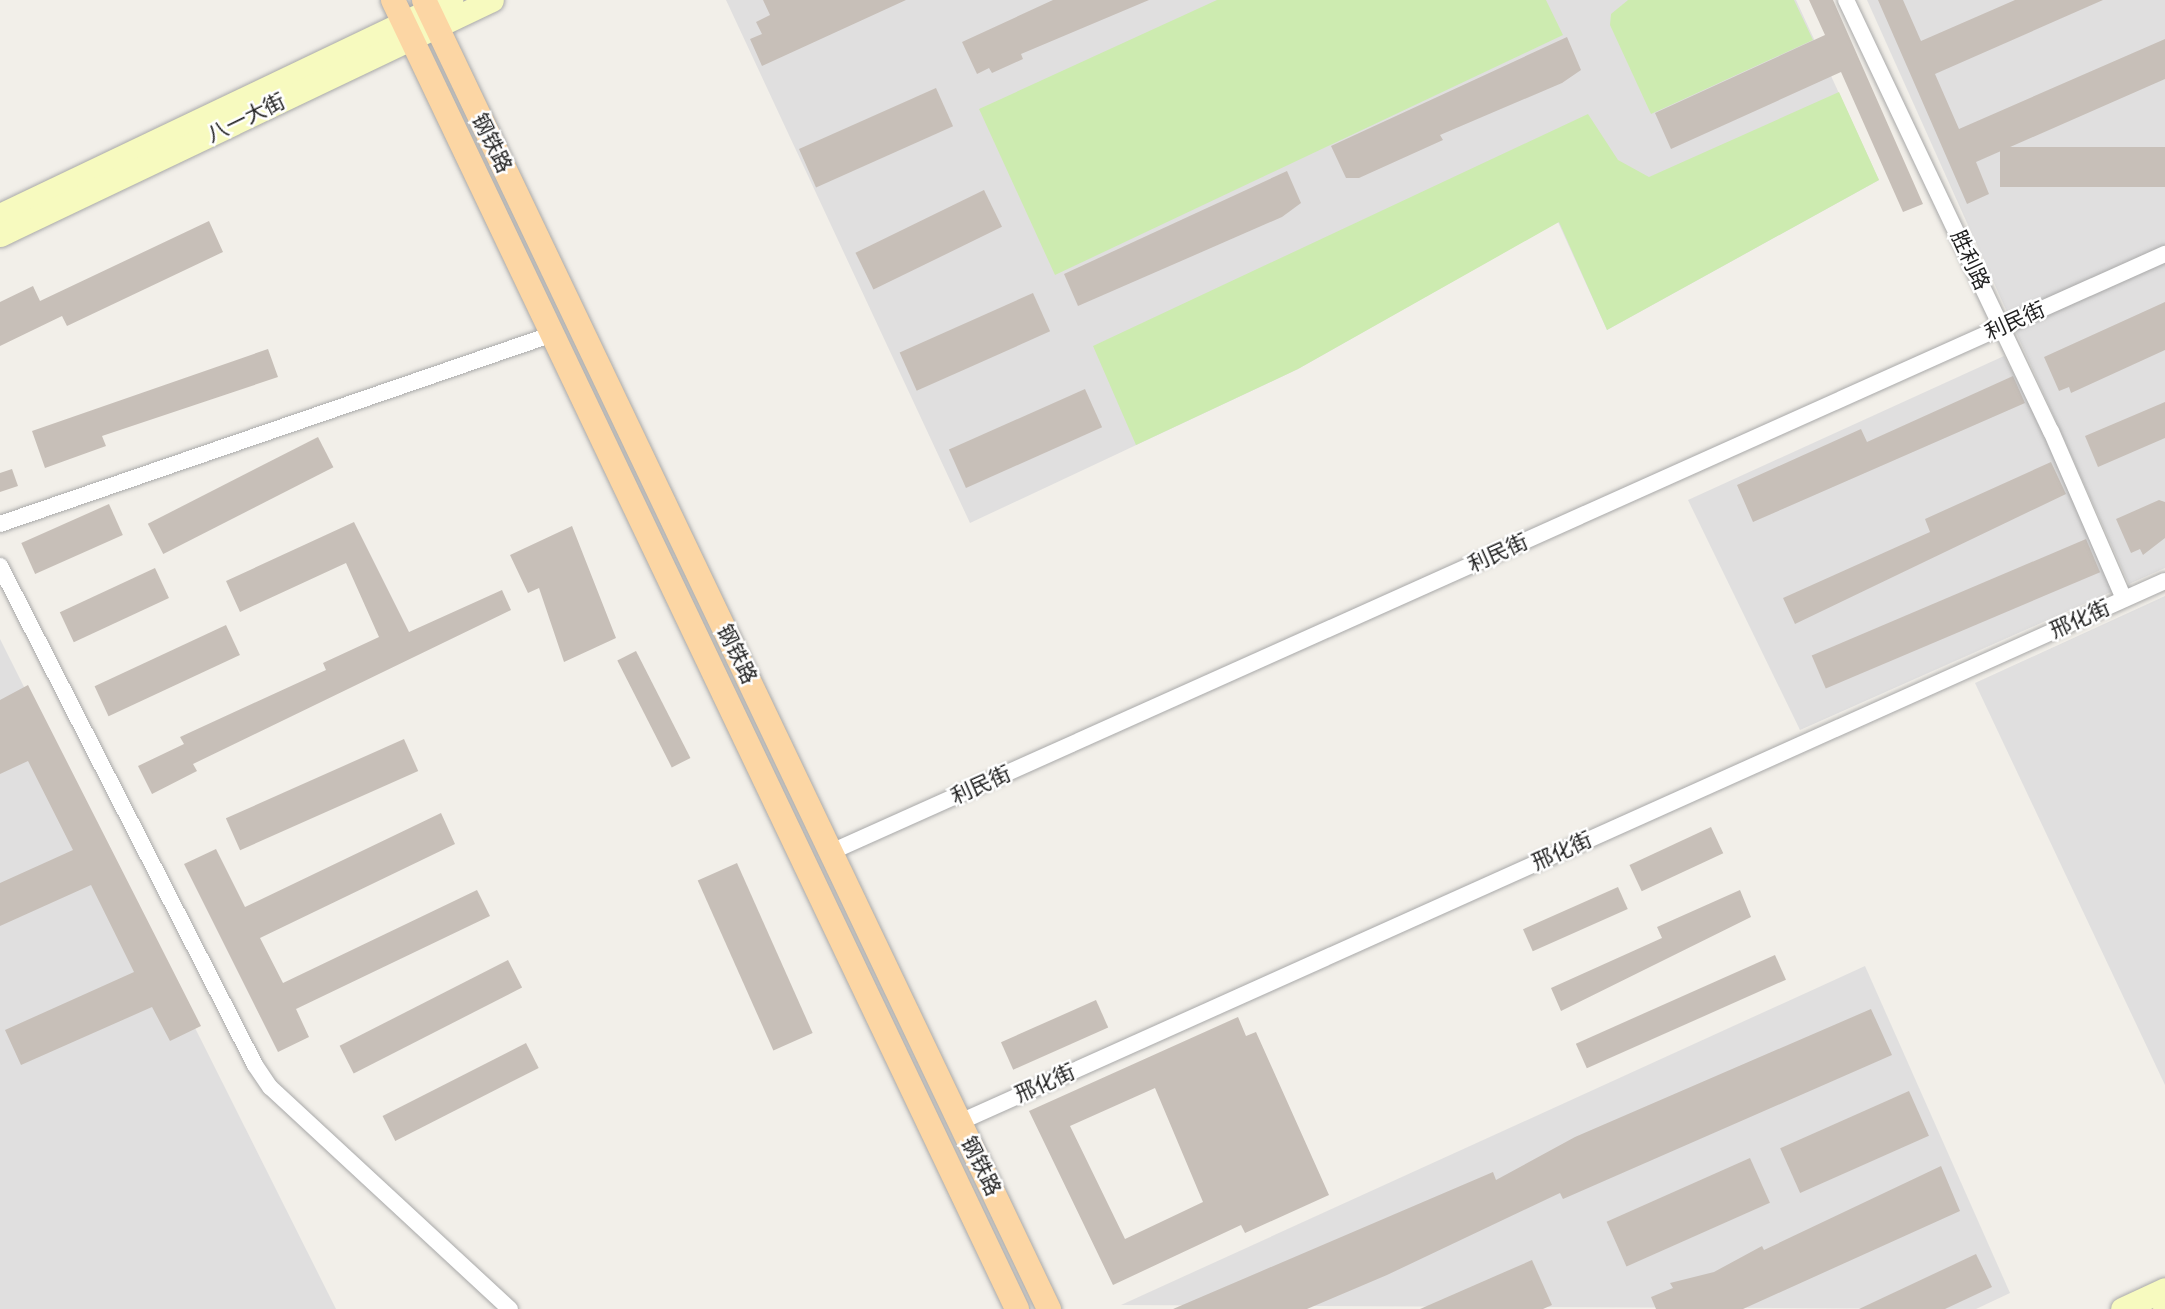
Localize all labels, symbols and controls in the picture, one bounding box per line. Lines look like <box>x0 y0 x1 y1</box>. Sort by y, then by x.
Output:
street label: 八一大街 <box>203 88 289 148</box>
street label: 钢铁路 <box>467 109 517 177</box>
street label: 胜利路 <box>1945 226 1995 294</box>
street label: 利民街 <box>1981 297 2049 345</box>
street label: 利民街 <box>1464 529 1532 577</box>
street label: 邢化街 <box>2046 595 2114 643</box>
street label: 钢铁路 <box>712 620 762 688</box>
street label: 利民街 <box>947 761 1015 809</box>
street label: 邢化街 <box>1528 827 1596 875</box>
street label: 邢化街 <box>1011 1059 1079 1107</box>
street label: 钢铁路 <box>956 1132 1006 1200</box>

